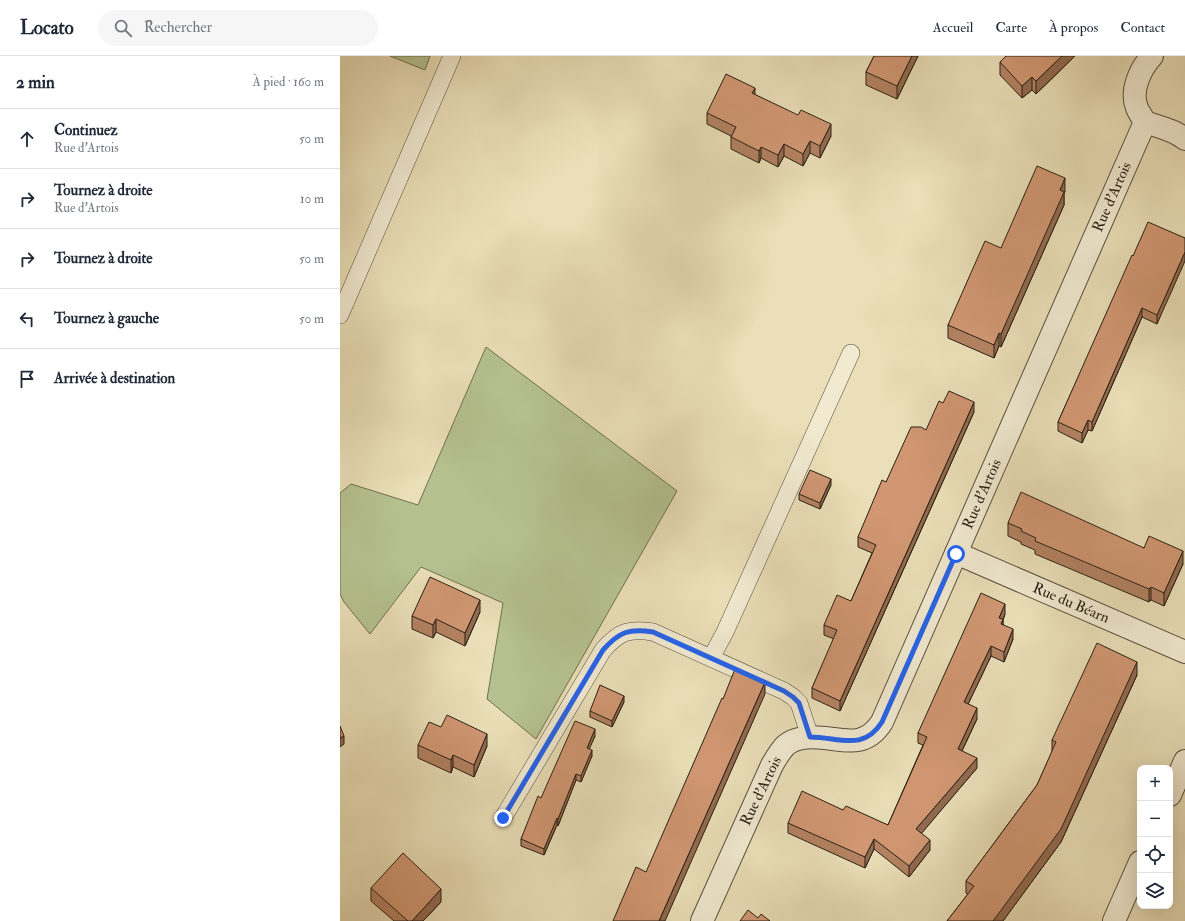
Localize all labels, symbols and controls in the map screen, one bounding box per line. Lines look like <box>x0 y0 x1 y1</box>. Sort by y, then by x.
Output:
search box <box>98 10 378 46</box>
text: Locato <box>20 16 74 40</box>
icon: search <box>112 17 134 39</box>
text: Rechercher <box>144 18 212 37</box>
text: Accueil <box>933 19 973 36</box>
text: Carte <box>995 19 1027 36</box>
text: À propos <box>1049 19 1098 36</box>
text: Contact <box>1120 19 1165 36</box>
text: 2 min <box>16 72 55 93</box>
text: À pied · 160 m <box>253 74 324 90</box>
text: Continuez <box>54 121 118 140</box>
icon: ahead <box>16 128 38 150</box>
text: 50 m <box>299 131 324 147</box>
text: Rue d'Artois <box>54 140 119 156</box>
street label: Rue d'Artois <box>1088 159 1136 235</box>
text: Tournez à droite <box>54 181 153 200</box>
icon: right <box>16 188 38 210</box>
text: 10 m <box>300 191 324 207</box>
text: Rue d'Artois <box>54 200 119 216</box>
icon: right <box>16 248 38 270</box>
text: Tournez à droite <box>54 249 153 268</box>
text: 50 m <box>299 251 324 267</box>
icon: left <box>16 308 38 330</box>
text: Tournez à gauche <box>54 309 159 328</box>
text: 50 m <box>299 311 324 327</box>
icon: arrive <box>16 368 38 390</box>
text: Arrivée à destination <box>54 369 175 388</box>
street label: Rue d'Artois <box>958 456 1006 532</box>
route start <box>947 545 965 563</box>
street label: Rue du Béarn <box>1030 578 1113 628</box>
street label: Rue d'Artois <box>736 753 786 829</box>
map controls <box>1137 765 1173 909</box>
button: + <box>1137 765 1173 801</box>
button: − <box>1137 801 1173 837</box>
route end <box>494 809 512 827</box>
button: locate <box>1137 837 1173 873</box>
button: layers <box>1137 873 1173 909</box>

